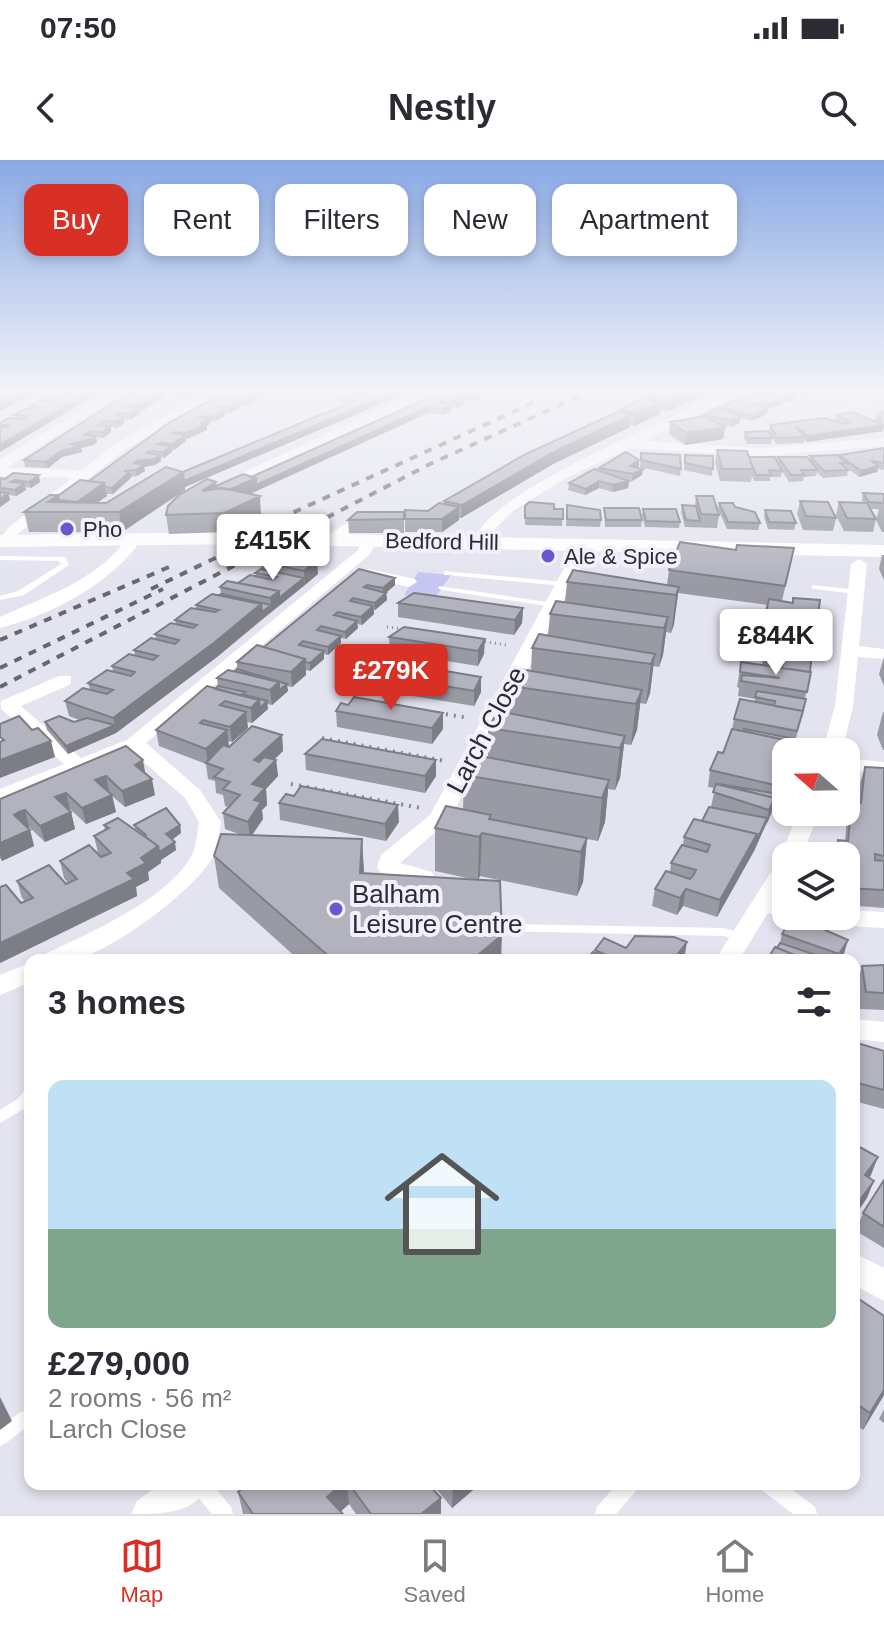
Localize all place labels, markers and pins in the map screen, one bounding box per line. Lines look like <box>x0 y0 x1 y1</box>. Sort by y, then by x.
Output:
pin: £415K <box>217 514 329 582</box>
place label: Pho <box>83 517 122 542</box>
marker: Pho <box>58 520 76 538</box>
place label: Ale & Spice <box>564 544 678 569</box>
marker: Ale & Spice <box>539 547 557 565</box>
pin: £844K <box>720 609 832 677</box>
pin: £279K <box>335 644 447 712</box>
place label: Balham Leisure Centre <box>352 879 523 939</box>
marker: Balham Leisure Centre <box>327 900 345 918</box>

